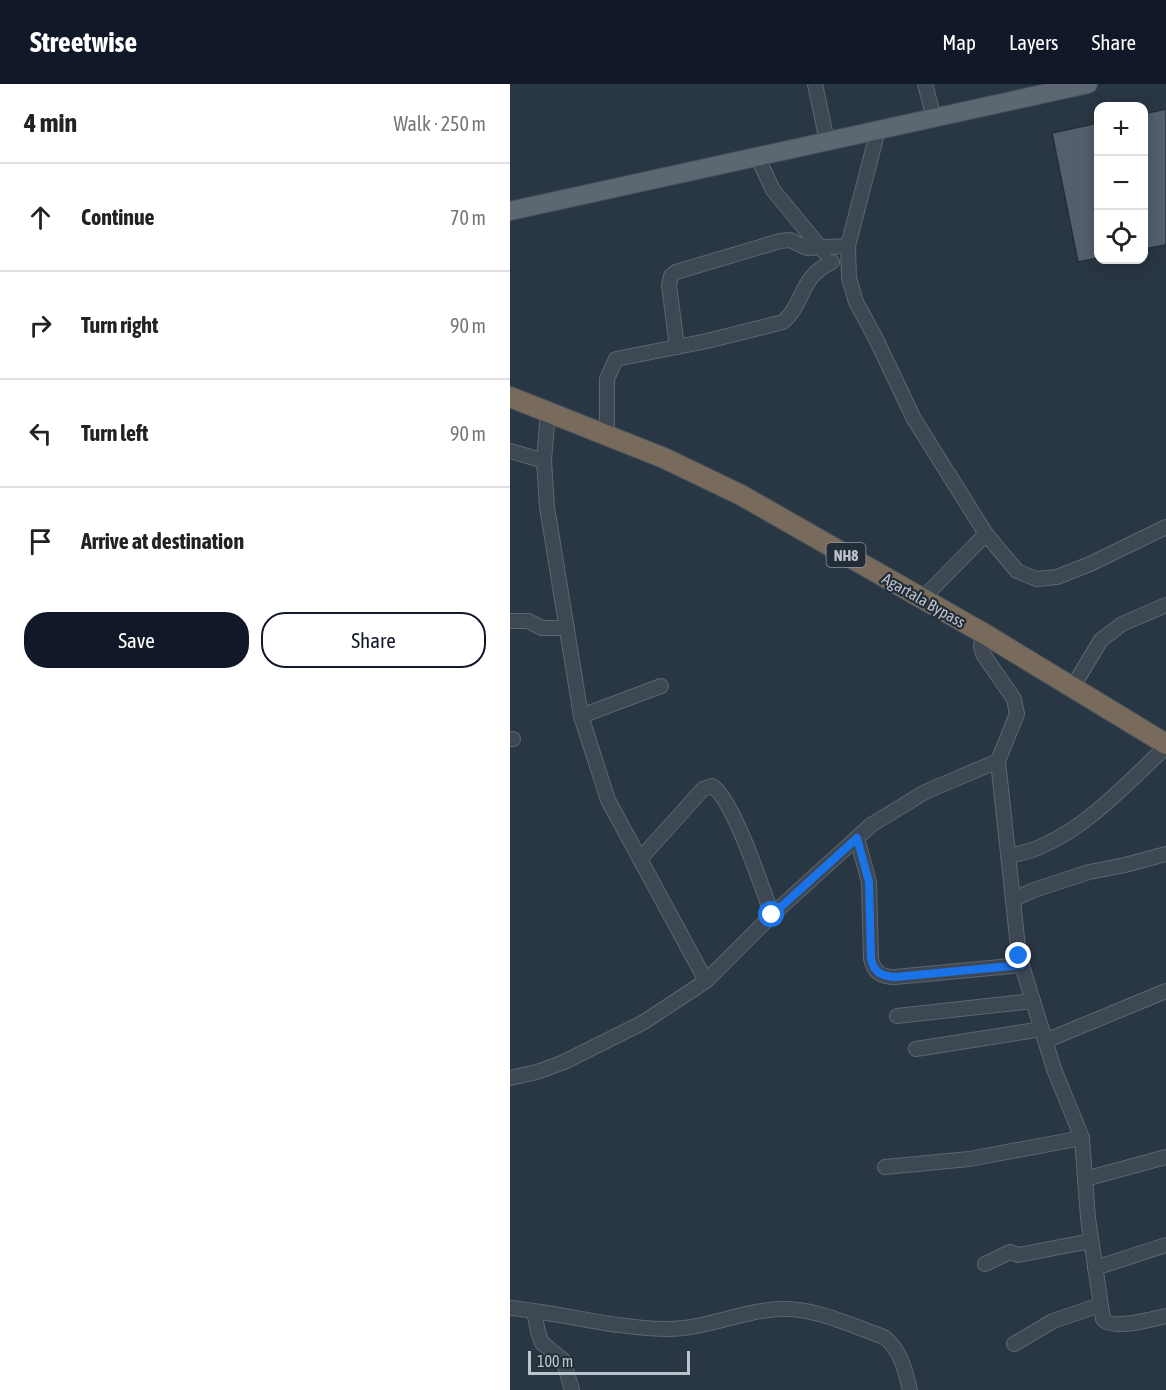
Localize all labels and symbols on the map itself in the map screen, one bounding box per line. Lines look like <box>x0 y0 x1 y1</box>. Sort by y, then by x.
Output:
road number: NH8 <box>826 543 866 567</box>
street label: Agartala Bypass <box>879 569 969 632</box>
route start <box>758 901 784 927</box>
route end <box>1005 942 1031 968</box>
scale bar <box>528 1348 690 1376</box>

